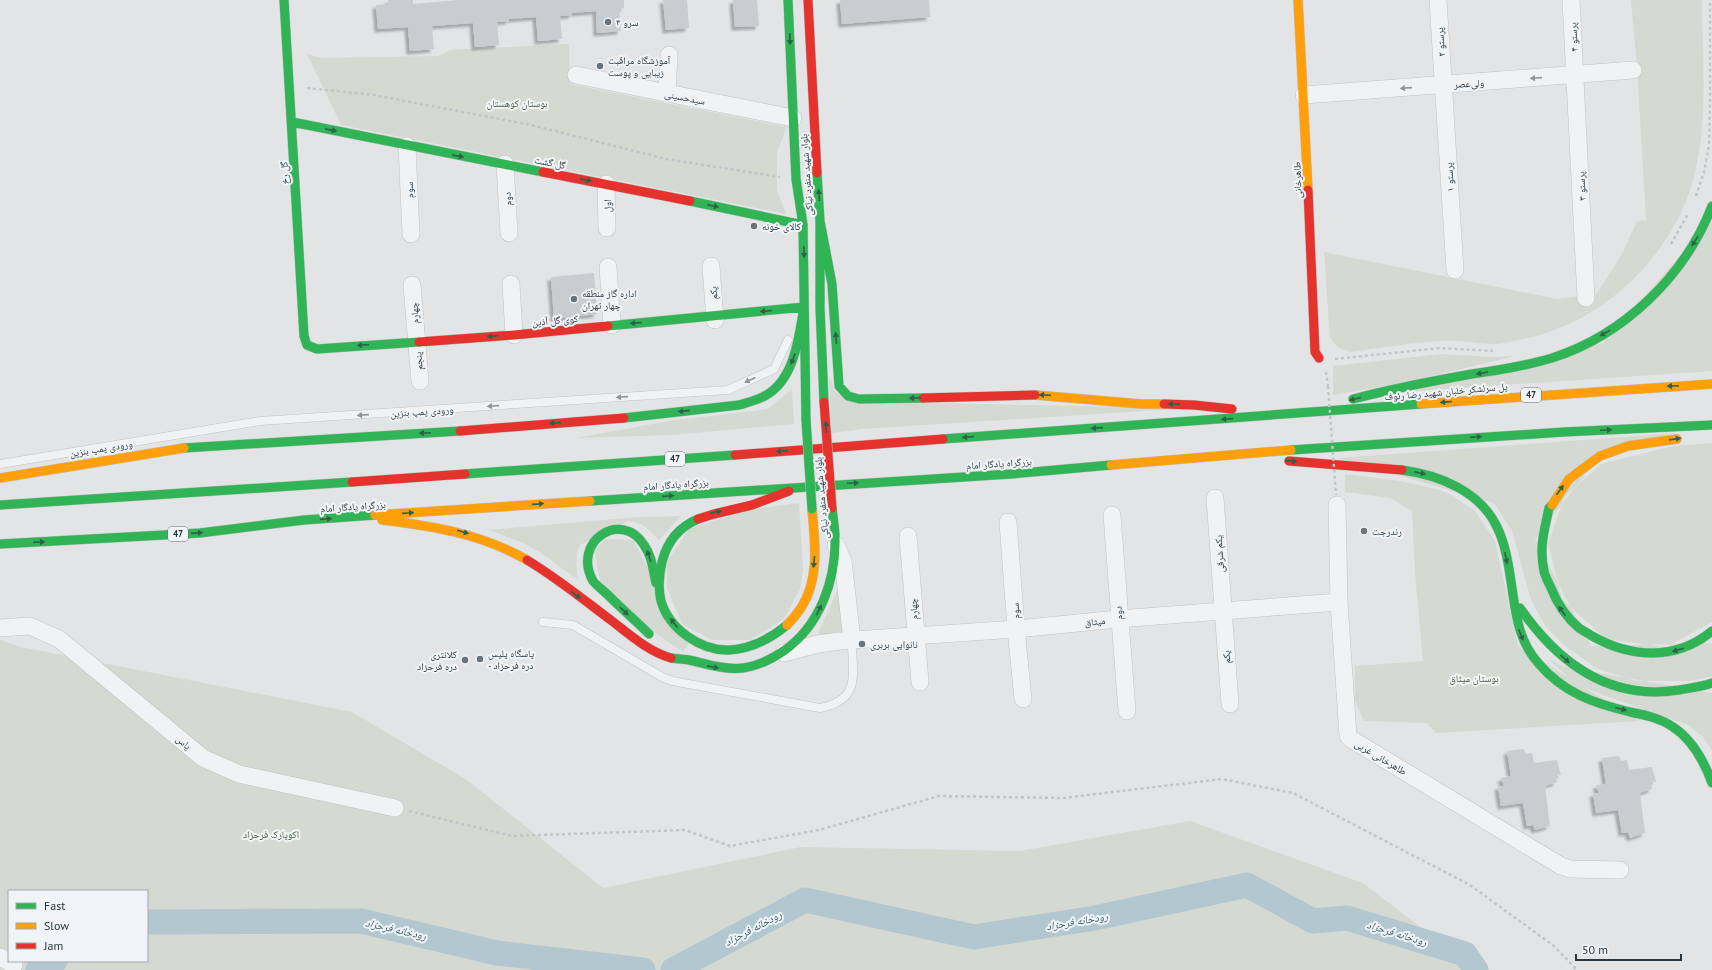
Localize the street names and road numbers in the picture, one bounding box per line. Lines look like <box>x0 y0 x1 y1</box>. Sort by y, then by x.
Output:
street label: پرستو ۴ <box>1566 22 1581 52</box>
street label: پرستو ۲ <box>1433 27 1448 57</box>
street label: ولی‌عصر <box>1452 76 1485 91</box>
street label: سیدحسینی <box>663 87 707 108</box>
street label: بلوار شهید منفرد نیاکی <box>797 133 816 216</box>
street label: گل گشت <box>533 153 567 172</box>
street label: گل رخ <box>277 161 292 185</box>
street label: طاهرخانی <box>1290 161 1305 199</box>
street label: پرستو ۱ <box>1442 162 1457 192</box>
street label: پرستو ۳ <box>1574 171 1589 201</box>
street label: سوم <box>403 181 417 198</box>
street label: دوم <box>501 192 515 206</box>
street label: اول <box>601 199 614 213</box>
street label: یکم <box>707 286 721 300</box>
street label: چهارم <box>407 301 423 324</box>
street label: کوی گل آذین <box>531 312 579 329</box>
street label: پنجم <box>411 351 427 371</box>
street label: پل سرلشکر خلبان شهید رضا رئوف <box>1384 380 1508 403</box>
road number: 47 <box>1521 388 1541 402</box>
street label: ورودی پمپ بنزین <box>390 403 455 420</box>
street label: ورودی پمپ بنزین <box>69 437 134 460</box>
road number: 47 <box>665 452 685 466</box>
street label: بزرگراه یادگار امام <box>966 455 1033 473</box>
street label: بلوار شهید منفرد نیاکی <box>811 456 832 540</box>
street label: بزرگراه یادگار امام <box>643 476 710 494</box>
street label: بزرگراه یادگار امام <box>320 498 387 516</box>
road number: 47 <box>168 527 188 541</box>
street label: یکم شرقی <box>1212 535 1228 573</box>
street label: چهارم <box>906 597 922 620</box>
street label: سوم <box>1008 602 1024 619</box>
street label: دوم <box>1112 606 1126 620</box>
street label: میثاق <box>1084 614 1106 629</box>
street label: یکم <box>1219 650 1235 664</box>
street label: یاس <box>173 732 194 753</box>
street label: طاهرخانی غربی <box>1352 737 1409 778</box>

